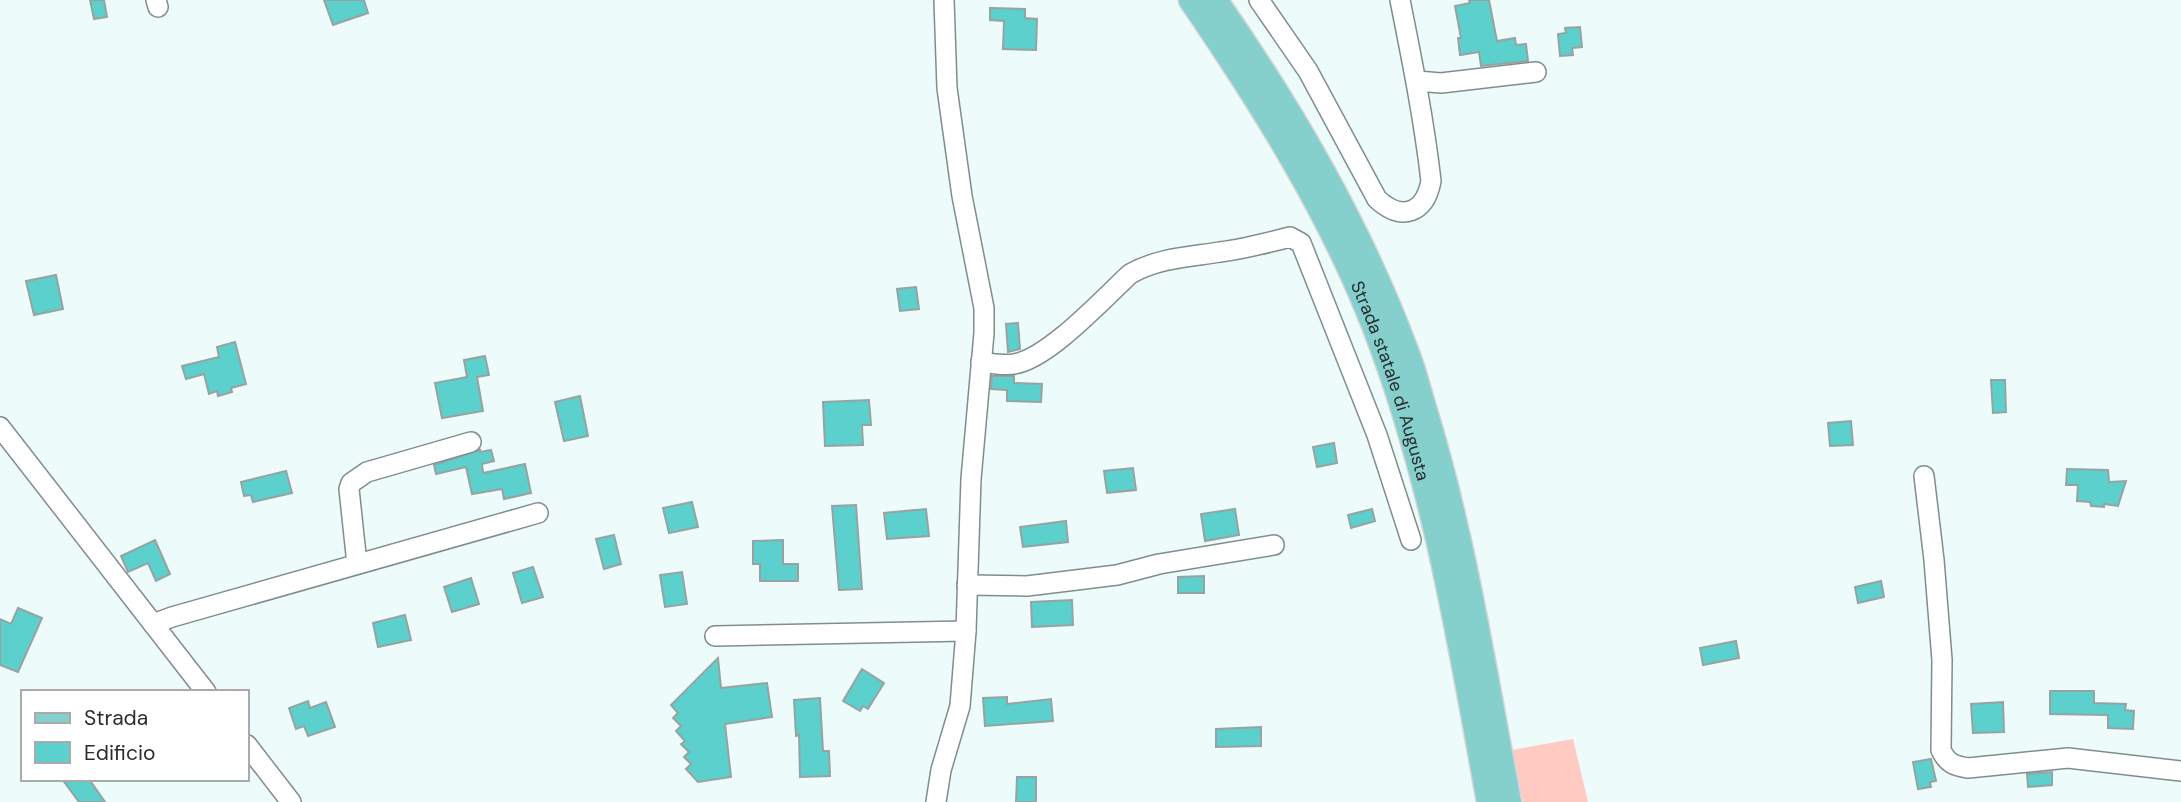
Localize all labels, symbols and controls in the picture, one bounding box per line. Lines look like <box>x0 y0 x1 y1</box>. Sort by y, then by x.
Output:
street label: Strada statale di Augusta <box>1345 277 1435 483</box>
legend <box>21 690 248 781</box>
text: Strada <box>84 704 148 732</box>
text: Edificio <box>84 739 155 767</box>

